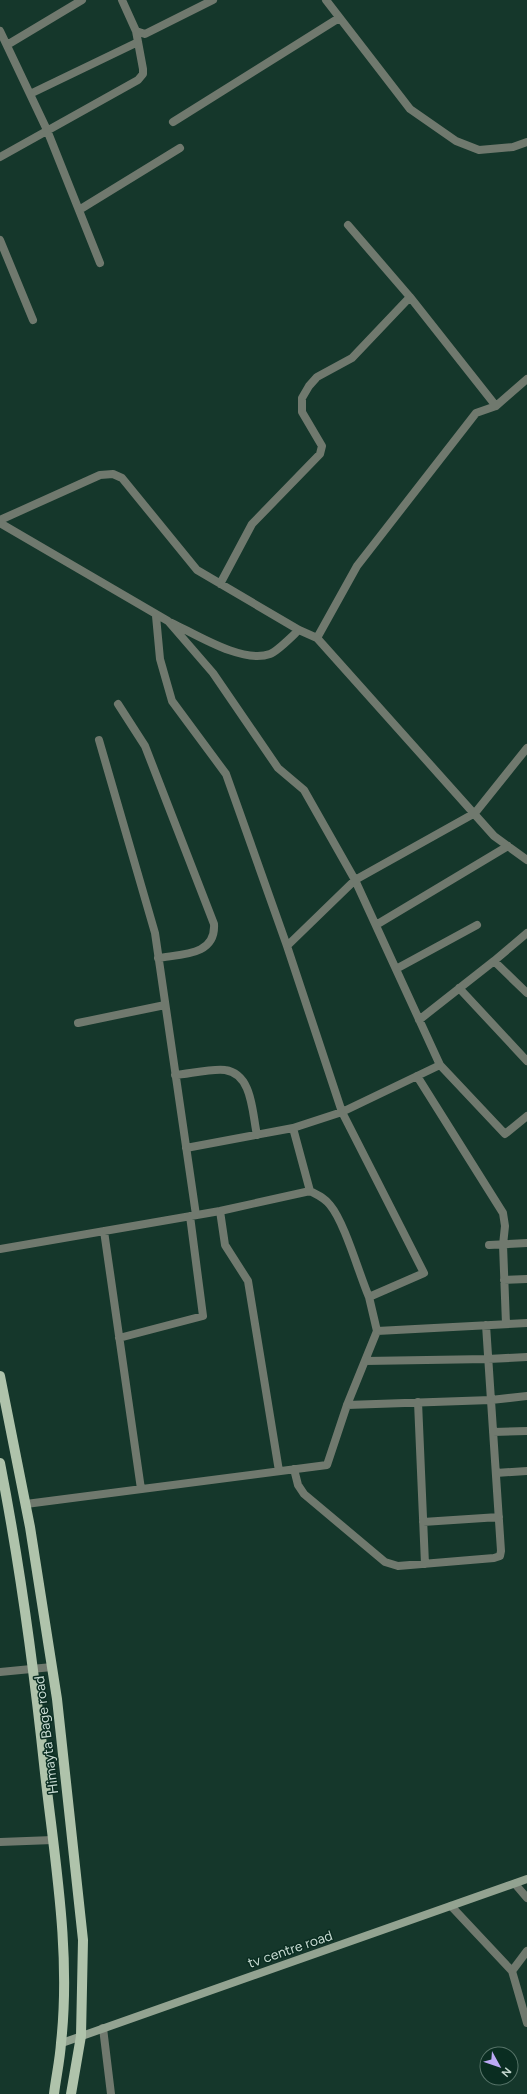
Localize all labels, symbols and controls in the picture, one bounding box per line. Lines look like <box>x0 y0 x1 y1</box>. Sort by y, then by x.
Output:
street label: Himayta Bage road <box>31 1675 62 1795</box>
street label: tv centre road <box>246 1927 335 1972</box>
north arrow <box>479 2046 519 2086</box>
text: N <box>499 2065 514 2080</box>

